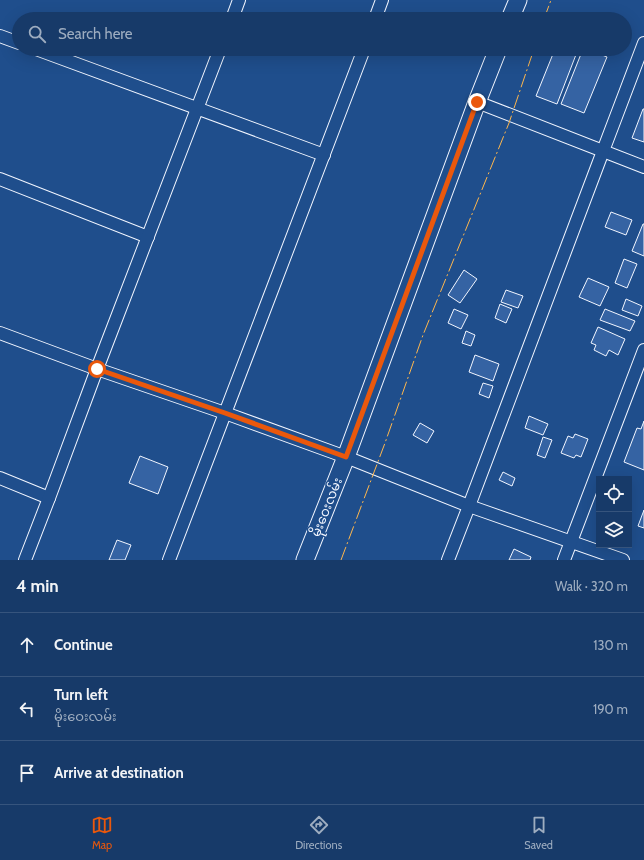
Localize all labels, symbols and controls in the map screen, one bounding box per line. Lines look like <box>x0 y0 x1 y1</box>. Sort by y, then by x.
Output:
search box <box>12 12 632 56</box>
icon: search <box>26 23 48 45</box>
text: Search here <box>58 25 133 43</box>
route end <box>468 93 486 111</box>
route start <box>88 360 106 378</box>
street label: မိုးဝေးလမ်း <box>307 475 348 540</box>
map controls <box>596 476 632 548</box>
button: locate <box>596 476 632 512</box>
button: layers <box>596 512 632 548</box>
text: 4 min <box>16 576 59 596</box>
text: Walk · 320 m <box>555 578 628 594</box>
icon: ahead <box>16 634 38 656</box>
text: Continue <box>54 636 113 654</box>
text: 130 m <box>593 637 628 653</box>
text: Turn left <box>54 686 108 704</box>
icon: left <box>16 698 38 720</box>
text: 190 m <box>593 701 628 717</box>
text: မိုးဝေးလမ်း <box>54 708 117 724</box>
icon: arrive <box>16 762 38 784</box>
text: Arrive at destination <box>54 764 184 782</box>
tab: Map <box>91 814 113 852</box>
tab: Directions <box>295 814 342 852</box>
tab: Saved <box>524 814 553 852</box>

